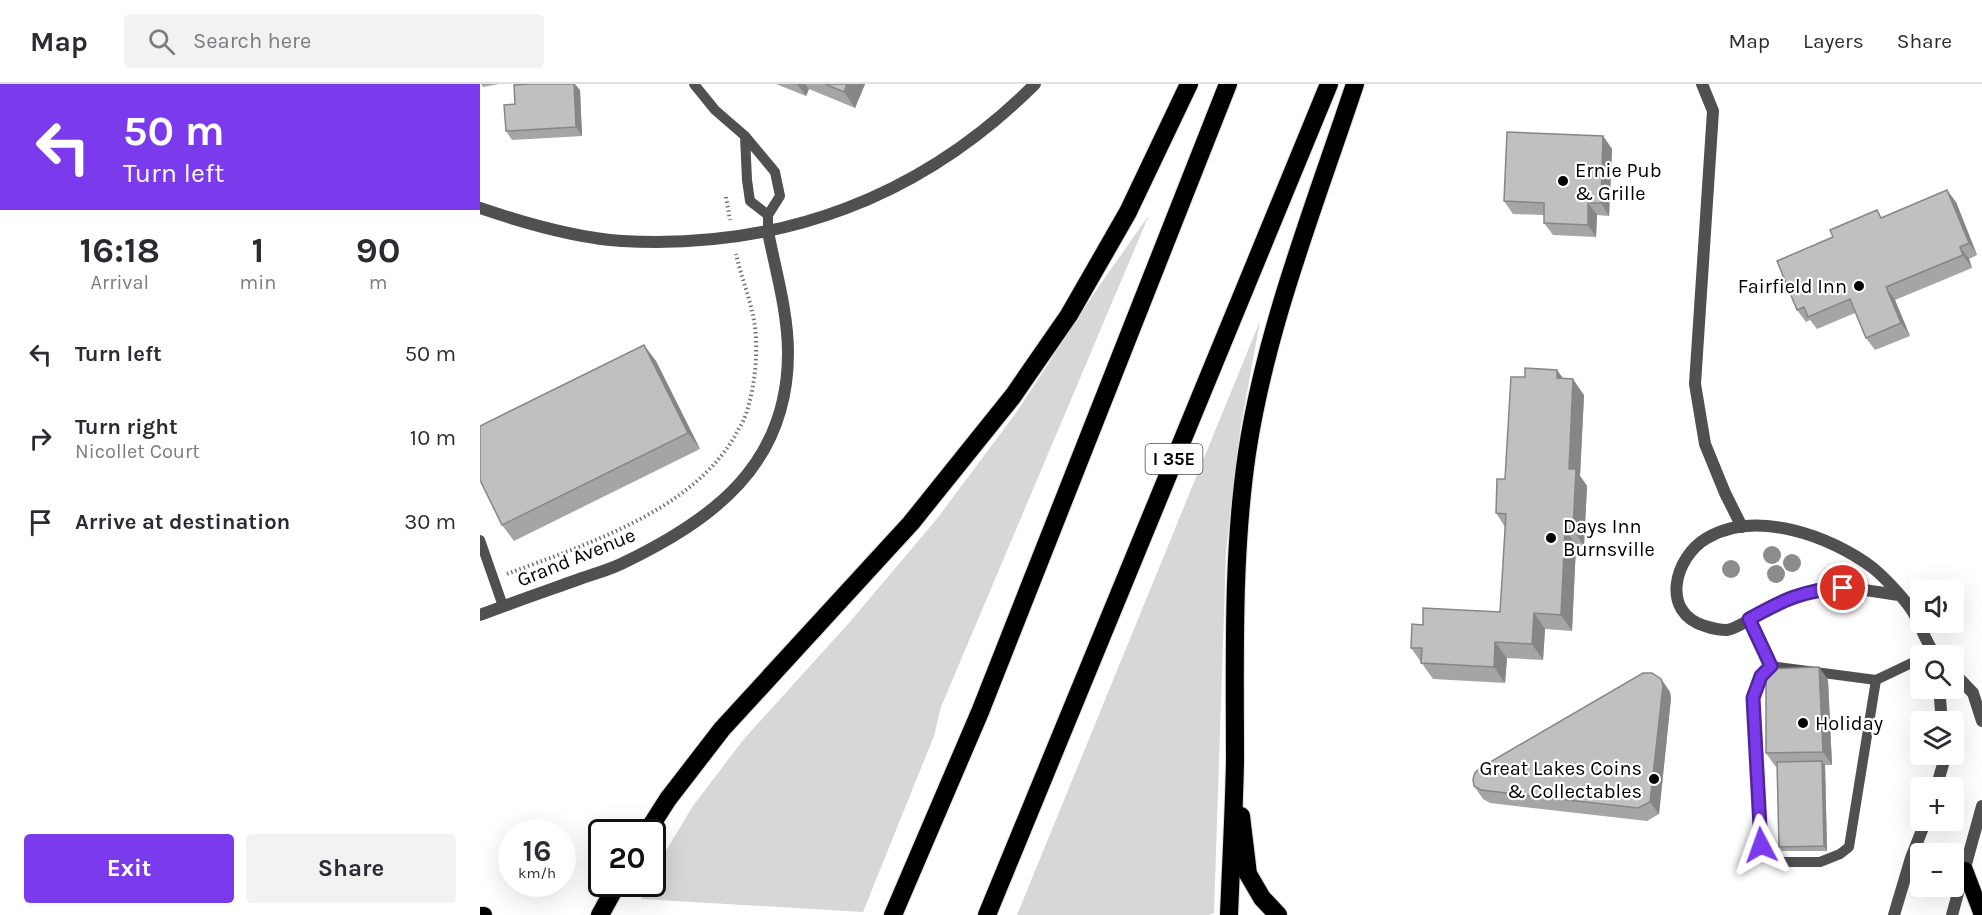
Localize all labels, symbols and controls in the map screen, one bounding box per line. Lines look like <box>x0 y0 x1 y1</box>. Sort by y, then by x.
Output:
search box <box>124 14 544 68</box>
text: Map <box>30 25 88 58</box>
icon: search <box>145 25 178 58</box>
text: Search here <box>193 28 311 54</box>
text: Map <box>1728 29 1770 53</box>
text: Layers <box>1803 29 1864 53</box>
text: Share <box>1897 29 1952 53</box>
text: 50 m <box>123 106 225 156</box>
icon: left <box>24 108 102 186</box>
text: Turn left <box>123 157 224 189</box>
place label: Ernie Pub & Grille <box>1575 159 1662 205</box>
marker: Ernie Pub & Grille <box>1556 174 1570 188</box>
text: 16:18 <box>80 229 160 271</box>
text: 1 <box>251 229 264 271</box>
text: 90 <box>356 229 400 271</box>
text: Arrival <box>90 271 149 294</box>
text: min <box>240 271 276 294</box>
text: m <box>369 271 387 294</box>
place label: Fairfield Inn <box>1738 275 1847 298</box>
marker: Fairfield Inn <box>1852 279 1866 293</box>
icon: left <box>24 338 57 371</box>
text: Turn left <box>75 341 162 367</box>
text: 50 m <box>405 341 456 367</box>
text: Turn right <box>75 414 178 440</box>
icon: right <box>24 422 57 455</box>
text: 10 m <box>410 425 456 451</box>
text: Nicollet Court <box>75 440 200 463</box>
road number: I 35E <box>1146 444 1202 474</box>
icon: arrive <box>24 506 57 539</box>
text: Arrive at destination <box>75 509 290 535</box>
text: 30 m <box>404 509 456 535</box>
place label: Days Inn Burnsville <box>1563 515 1655 561</box>
street label: Grand Avenue <box>514 523 639 592</box>
marker: Days Inn Burnsville <box>1544 531 1558 545</box>
pin <box>1817 562 1868 613</box>
icon: arrive <box>1826 571 1859 604</box>
map controls <box>1910 579 1964 897</box>
button: sound <box>1910 579 1964 633</box>
button: search <box>1910 645 1964 699</box>
button: layers <box>1910 711 1964 765</box>
place label: Holiday <box>1815 712 1883 735</box>
marker: Holiday <box>1796 716 1810 730</box>
place label: Great Lakes Coins & Collectables <box>1479 757 1642 803</box>
marker: Great Lakes Coins & Collectables <box>1647 772 1661 786</box>
button: + <box>1910 777 1964 831</box>
position arrow <box>1729 813 1793 877</box>
speed limit sign: 20 <box>588 819 666 897</box>
text: 16 <box>523 833 551 869</box>
button: Exit <box>24 834 234 903</box>
button: Share <box>246 834 456 903</box>
button: − <box>1910 843 1964 897</box>
text: km/h <box>518 864 556 882</box>

